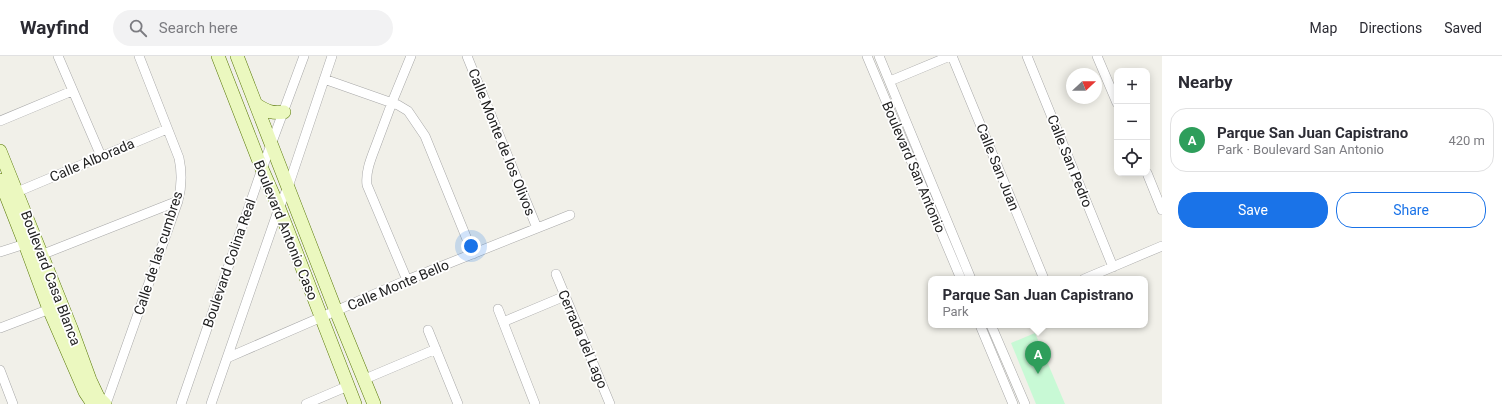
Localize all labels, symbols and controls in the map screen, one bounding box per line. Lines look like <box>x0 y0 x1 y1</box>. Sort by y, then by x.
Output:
search box <box>113 10 393 46</box>
text: Wayfind <box>20 16 89 39</box>
icon: search <box>127 17 149 39</box>
text: Search here <box>159 19 238 37</box>
text: Map <box>1310 20 1337 36</box>
text: Directions <box>1359 20 1422 36</box>
text: Saved <box>1444 20 1482 36</box>
street label: Calle Monte de los Olivos <box>465 66 539 218</box>
north arrow <box>1066 68 1102 104</box>
map controls <box>1114 68 1150 176</box>
button: + <box>1114 68 1150 104</box>
text: Nearby <box>1178 72 1233 92</box>
street label: Boulevard San Antonio <box>879 99 949 235</box>
button: − <box>1114 104 1150 140</box>
street label: Calle San Pedro <box>1044 112 1096 210</box>
street label: Calle San Juan <box>973 121 1023 213</box>
text: Parque San Juan Capistrano <box>1217 124 1408 142</box>
text: A <box>1188 133 1196 148</box>
text: 420 m <box>1448 133 1485 148</box>
street label: Calle Alborada <box>47 135 137 185</box>
button: locate <box>1114 140 1150 176</box>
text: Park · Boulevard San Antonio <box>1217 142 1384 157</box>
street label: Boulevard Antonio Caso <box>251 158 321 302</box>
street label: Calle de las cumbres <box>130 189 186 317</box>
button: Save <box>1178 192 1328 228</box>
button: Share <box>1336 192 1486 228</box>
street label: Boulevard Colina Real <box>199 196 259 330</box>
street label: Boulevard Casa Blanca <box>18 208 84 348</box>
your location <box>461 236 481 256</box>
street label: Calle Monte Bello <box>345 256 451 314</box>
popup <box>928 276 1148 328</box>
text: Parque San Juan Capistrano <box>942 286 1134 304</box>
street label: Cerrada del Lago <box>555 287 611 391</box>
text: Park <box>942 304 969 319</box>
pin: A <box>1025 341 1051 374</box>

